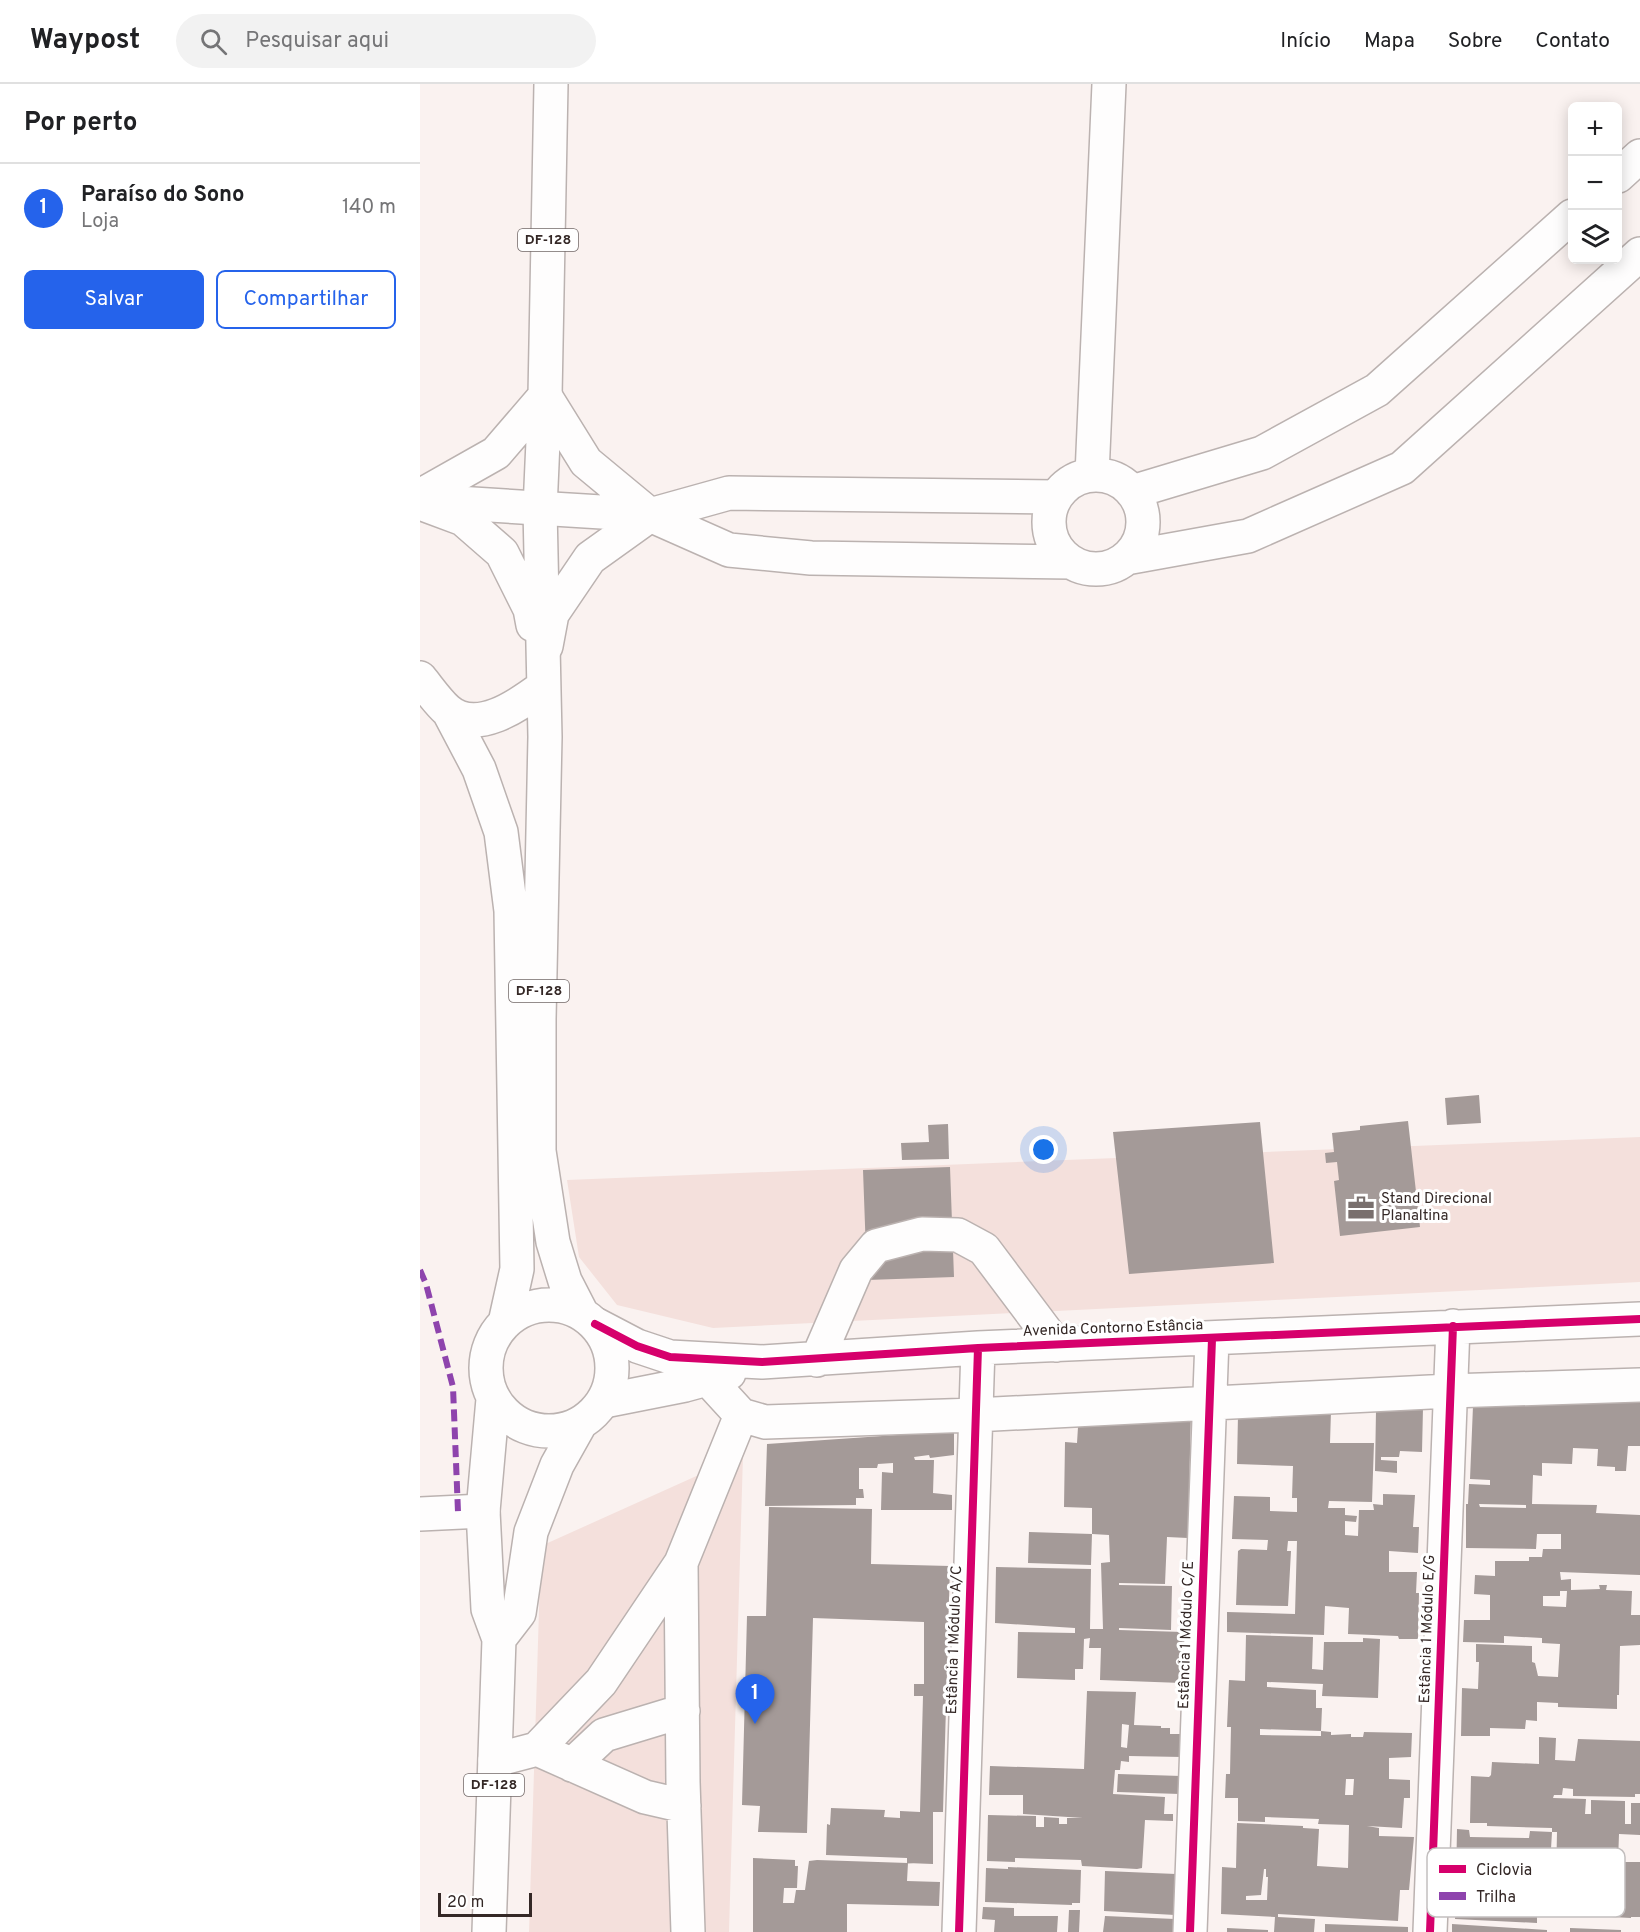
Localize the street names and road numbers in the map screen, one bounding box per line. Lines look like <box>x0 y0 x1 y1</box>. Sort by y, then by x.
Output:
road number: DF-128 <box>518 229 578 251</box>
road number: DF-128 <box>509 980 569 1002</box>
street label: Avenida Contorno Estância <box>1022 1316 1204 1342</box>
street label: Estância 1 Módulo E/G <box>1416 1554 1440 1704</box>
street label: Estância 1 Módulo C/E <box>1175 1561 1199 1709</box>
street label: Estância 1 Módulo A/C <box>943 1565 967 1715</box>
road number: DF-128 <box>464 1774 524 1796</box>

